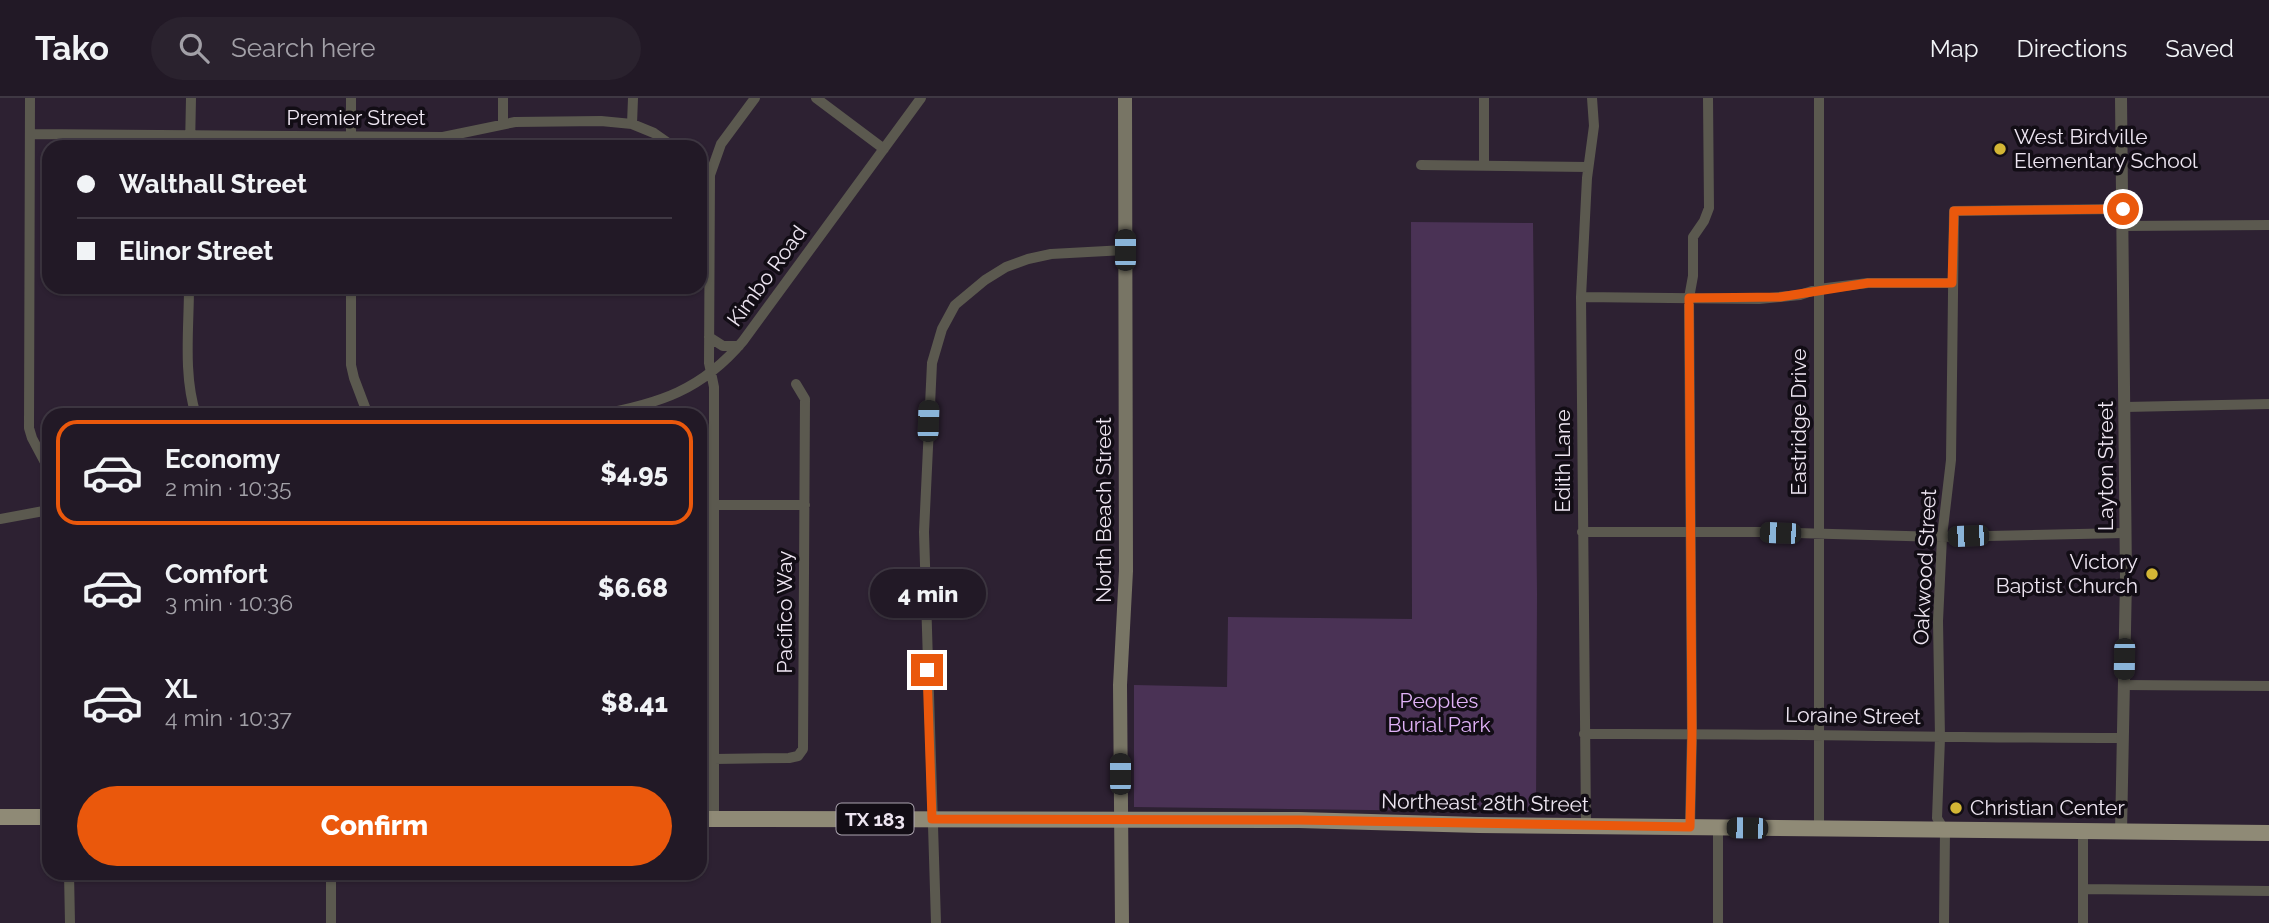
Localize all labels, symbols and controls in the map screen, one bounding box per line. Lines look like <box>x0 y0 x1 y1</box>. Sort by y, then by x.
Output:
search box <box>151 17 641 80</box>
text: Tako <box>35 29 109 68</box>
icon: search <box>175 29 213 67</box>
text: Search here <box>231 33 375 63</box>
text: Map <box>1930 34 1979 63</box>
text: Directions <box>2017 34 2127 63</box>
text: Saved <box>2165 34 2234 63</box>
street label: Premier Street <box>286 105 426 130</box>
place label: West Birdville Elementary School <box>2014 124 2198 173</box>
marker: West Birdville Elementary School <box>1992 141 2008 157</box>
text: Walthall Street <box>119 169 307 199</box>
route start <box>2107 193 2139 225</box>
street label: Kimbo Road <box>722 220 812 331</box>
car <box>1115 229 1136 271</box>
text: Elinor Street <box>119 236 273 266</box>
street label: Eastridge Drive <box>1786 348 1811 496</box>
car <box>917 400 940 442</box>
street label: Layton Street <box>2093 401 2118 531</box>
street label: Edith Lane <box>1550 409 1575 513</box>
street label: North Beach Street <box>1091 417 1116 603</box>
icon: car <box>81 441 144 504</box>
text: Economy <box>165 444 280 474</box>
text: $4.95 <box>600 458 668 488</box>
text: 2 min · 10:35 <box>165 474 292 501</box>
street label: Oakwood Street <box>1908 488 1941 646</box>
car <box>1759 522 1802 544</box>
car <box>1947 525 1990 547</box>
place label: Victory Baptist Church <box>1996 549 2138 598</box>
street label: Pacifico Way <box>772 551 797 673</box>
icon: car <box>81 556 144 619</box>
text: Comfort <box>165 559 268 589</box>
marker: Victory Baptist Church <box>2144 566 2160 582</box>
callout: 4 min <box>869 568 985 618</box>
text: $6.68 <box>598 573 668 603</box>
text: 4 min <box>898 580 958 607</box>
text: 3 min · 10:36 <box>165 589 293 616</box>
car <box>2114 638 2135 680</box>
route end <box>911 654 943 686</box>
icon: car <box>81 671 144 734</box>
text: XL <box>165 674 197 704</box>
text: $8.41 <box>601 688 668 718</box>
park label: Peoples Burial Park <box>1387 688 1491 737</box>
street label: Loraine Street <box>1785 702 1921 729</box>
text: 4 min · 10:37 <box>165 704 292 731</box>
car <box>1110 753 1131 795</box>
button: Confirm <box>77 786 672 866</box>
street label: Northeast 28th Street <box>1381 788 1589 817</box>
place label: Christian Center <box>1970 795 2125 820</box>
marker: Christian Center <box>1948 800 1964 816</box>
road number: TX 183 <box>836 804 914 834</box>
car <box>1726 817 1769 839</box>

